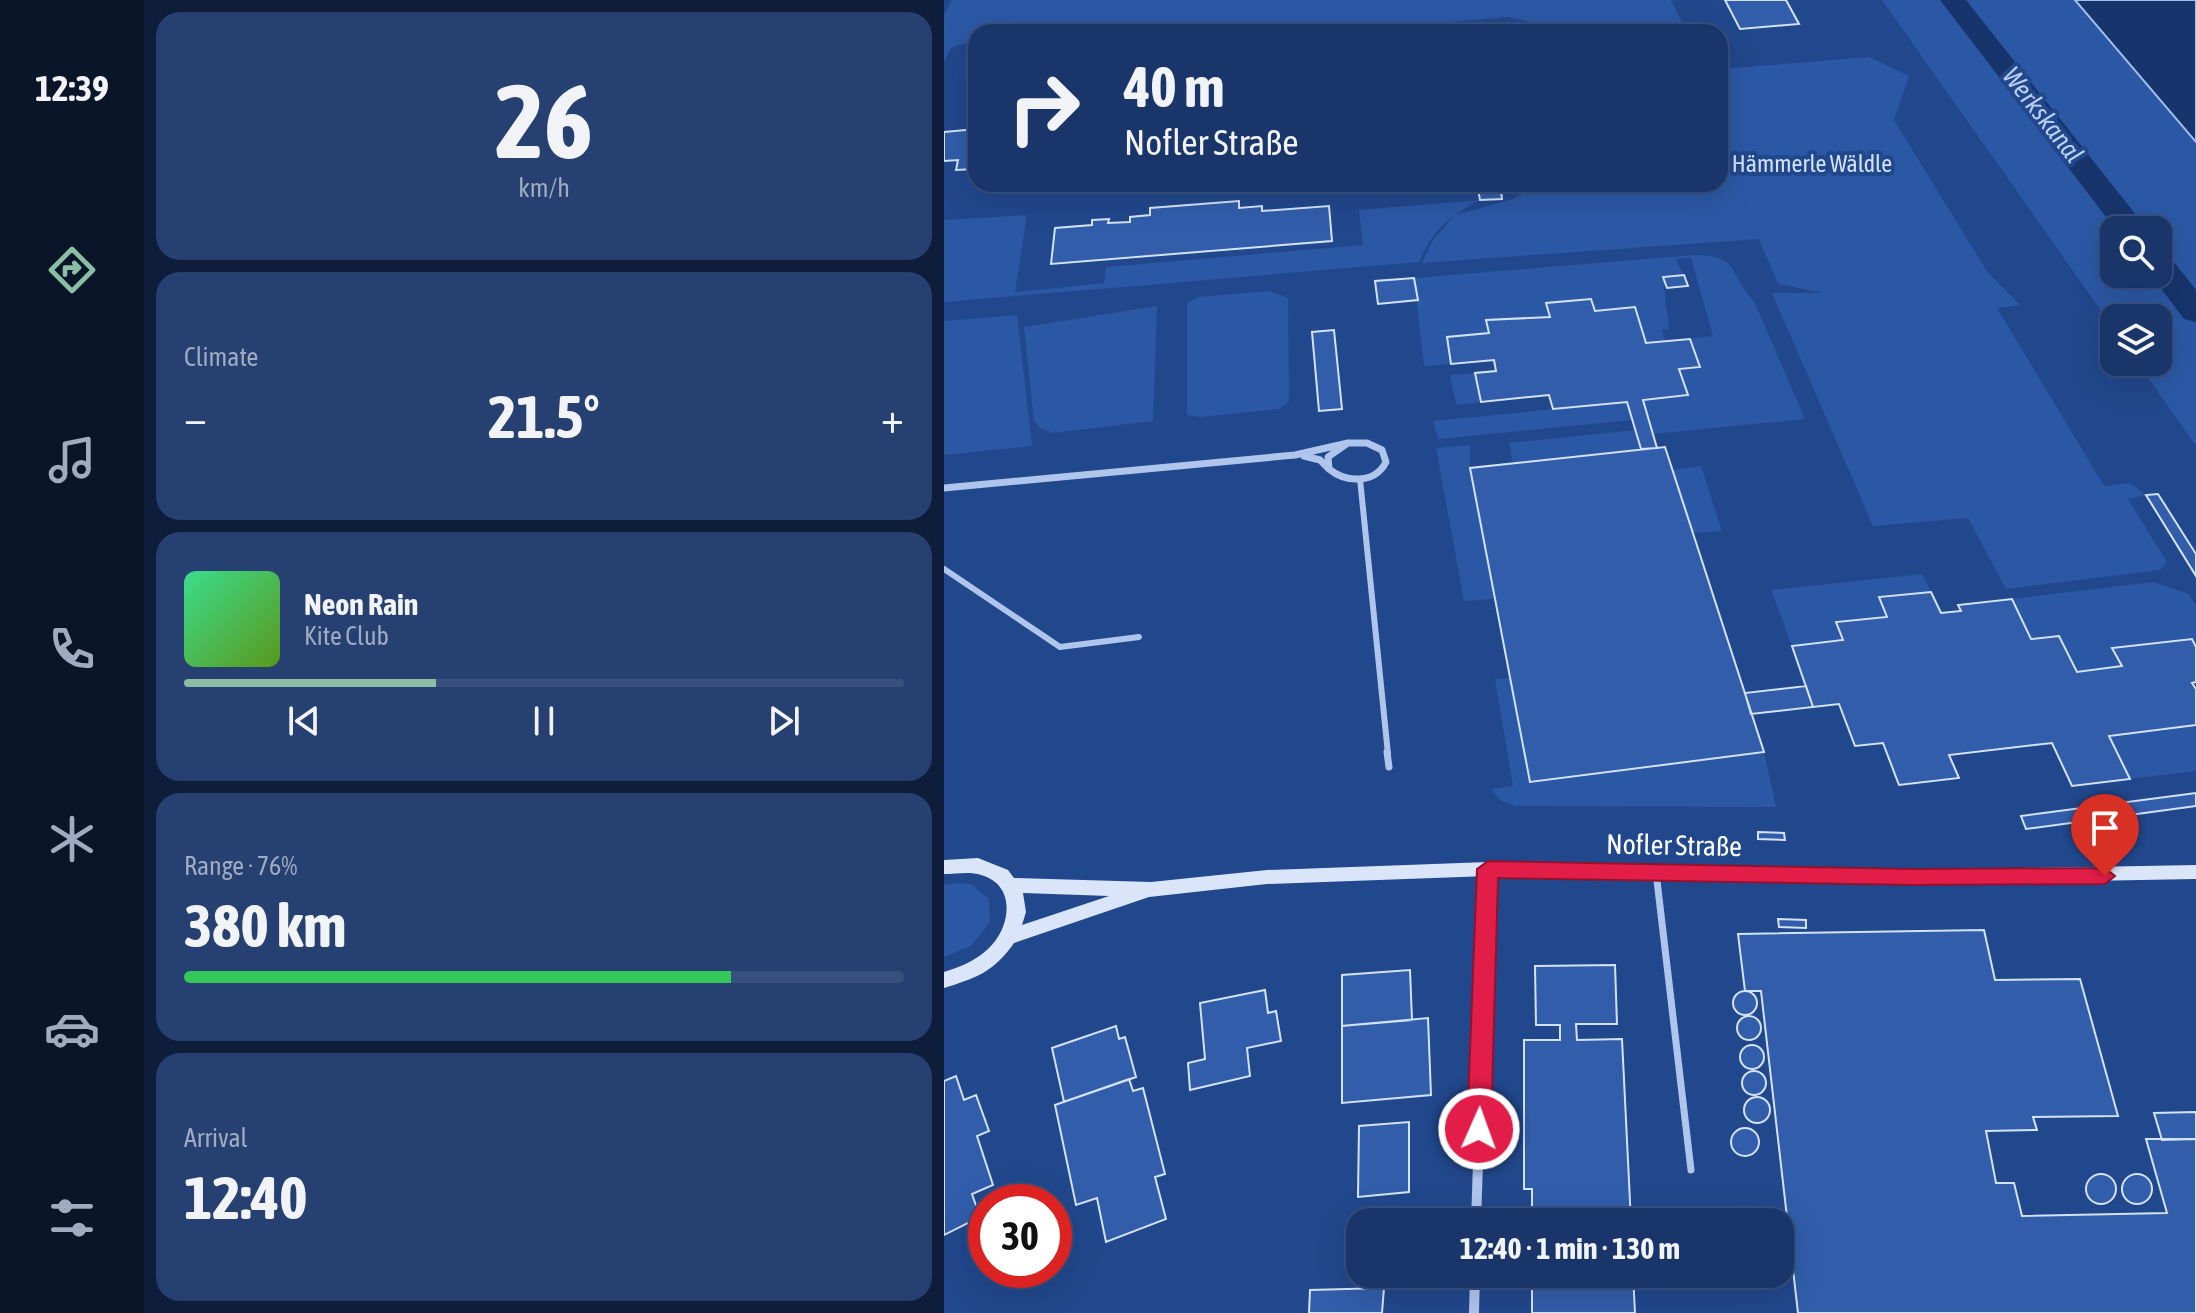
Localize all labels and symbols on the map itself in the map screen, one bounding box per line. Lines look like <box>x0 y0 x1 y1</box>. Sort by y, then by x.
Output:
water label: Werkskanal <box>1996 61 2090 169</box>
park label: Hämmerle Wäldle <box>1732 150 1892 177</box>
pin <box>2071 794 2139 876</box>
street label: Nofler Straße <box>1606 828 1742 862</box>
position arrow <box>1437 1087 1521 1171</box>
speed limit sign: 30 <box>968 1184 1072 1288</box>

